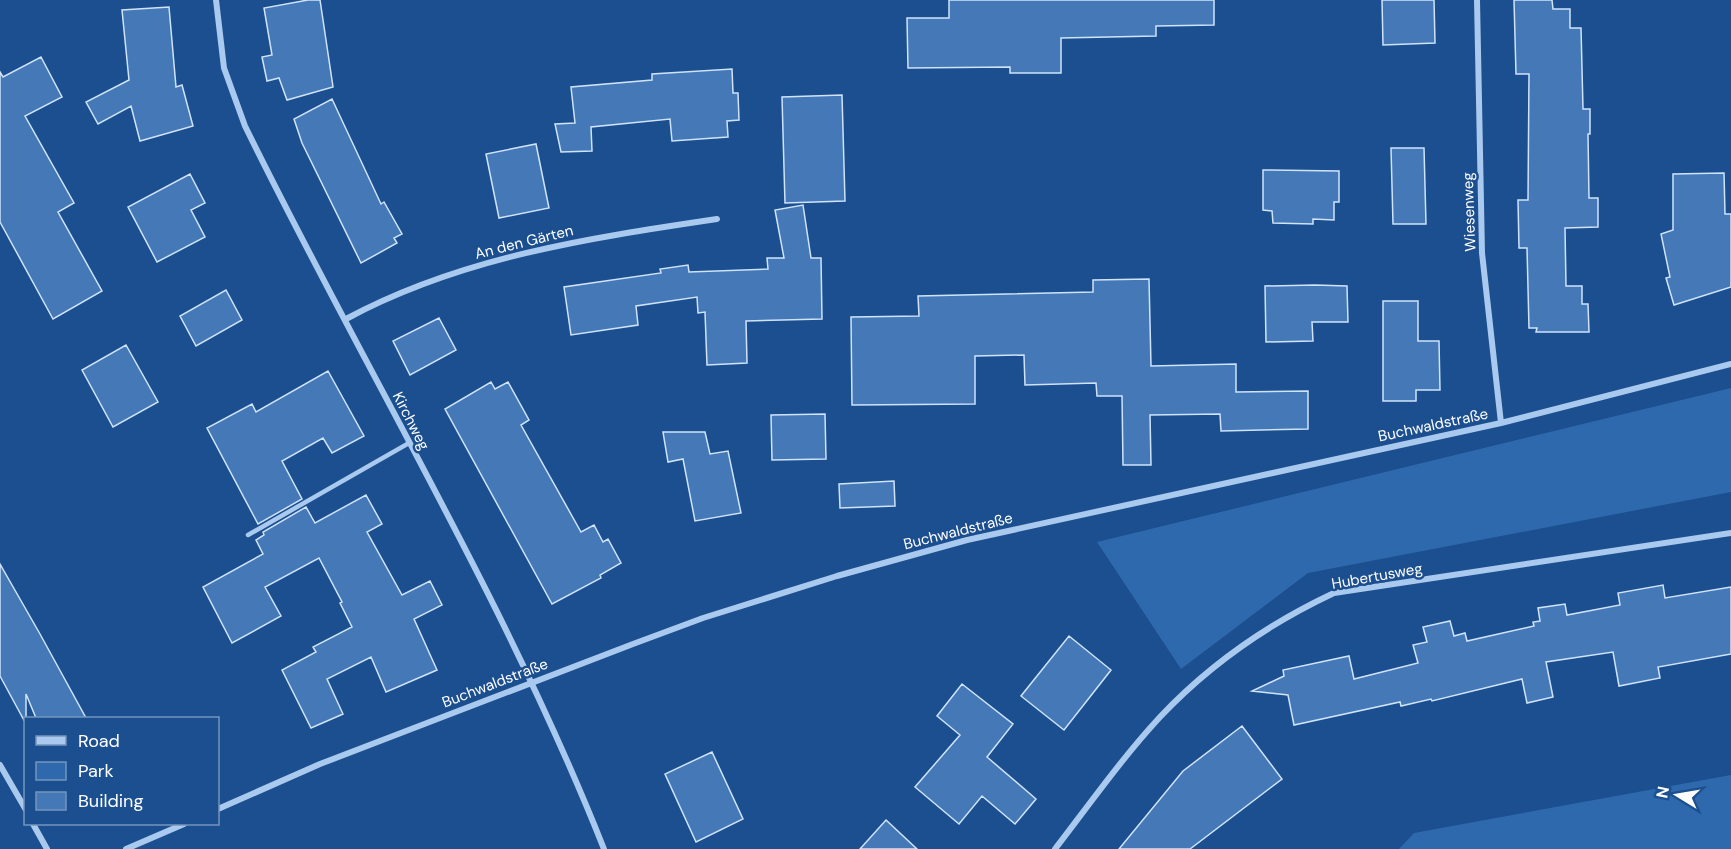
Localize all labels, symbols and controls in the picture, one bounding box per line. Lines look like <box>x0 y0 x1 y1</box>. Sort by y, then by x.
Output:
street label: Wiesenweg <box>1458 172 1480 252</box>
street label: An den Gärten <box>473 220 575 264</box>
street label: Kirchweg <box>388 388 434 454</box>
street label: Buchwaldstraße <box>1376 404 1490 446</box>
street label: Buchwaldstraße <box>901 508 1015 554</box>
street label: Hubertusweg <box>1330 558 1424 594</box>
street label: Buchwaldstraße <box>439 654 551 712</box>
legend <box>24 717 219 825</box>
text: Road <box>78 729 120 753</box>
text: Park <box>78 759 114 783</box>
north arrow <box>1647 765 1707 825</box>
text: N <box>1651 785 1674 800</box>
text: Building <box>78 789 143 813</box>

